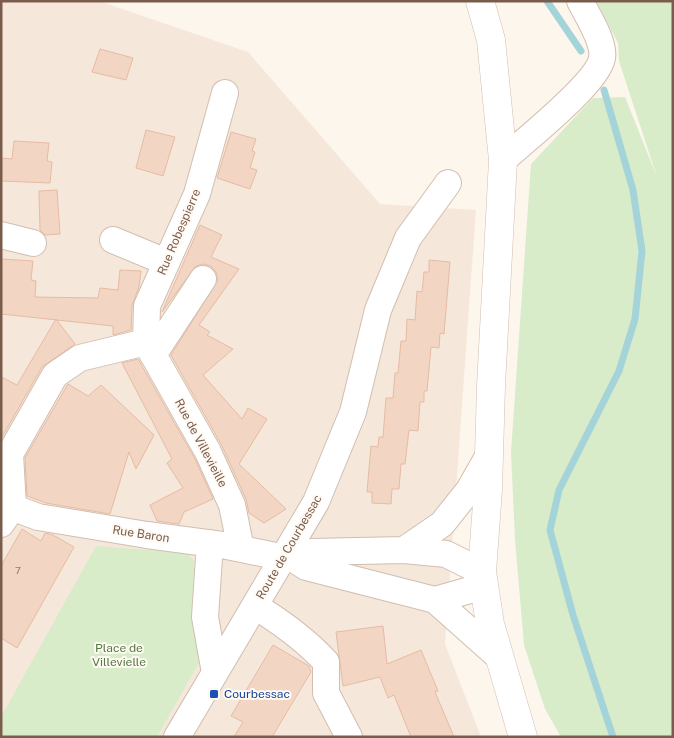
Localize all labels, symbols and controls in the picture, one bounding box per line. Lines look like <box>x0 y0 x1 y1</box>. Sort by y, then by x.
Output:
street label: Rue Robespierre <box>155 187 204 277</box>
street label: Rue de Villevieille <box>172 396 230 490</box>
street label: Route de Courbessac <box>253 492 325 602</box>
street label: Rue Baron <box>111 523 171 545</box>
house number: 7 <box>15 564 21 576</box>
park label: Place de Villevielle <box>92 641 146 669</box>
place label: Courbessac <box>224 687 290 701</box>
marker: Courbessac <box>208 688 220 700</box>

